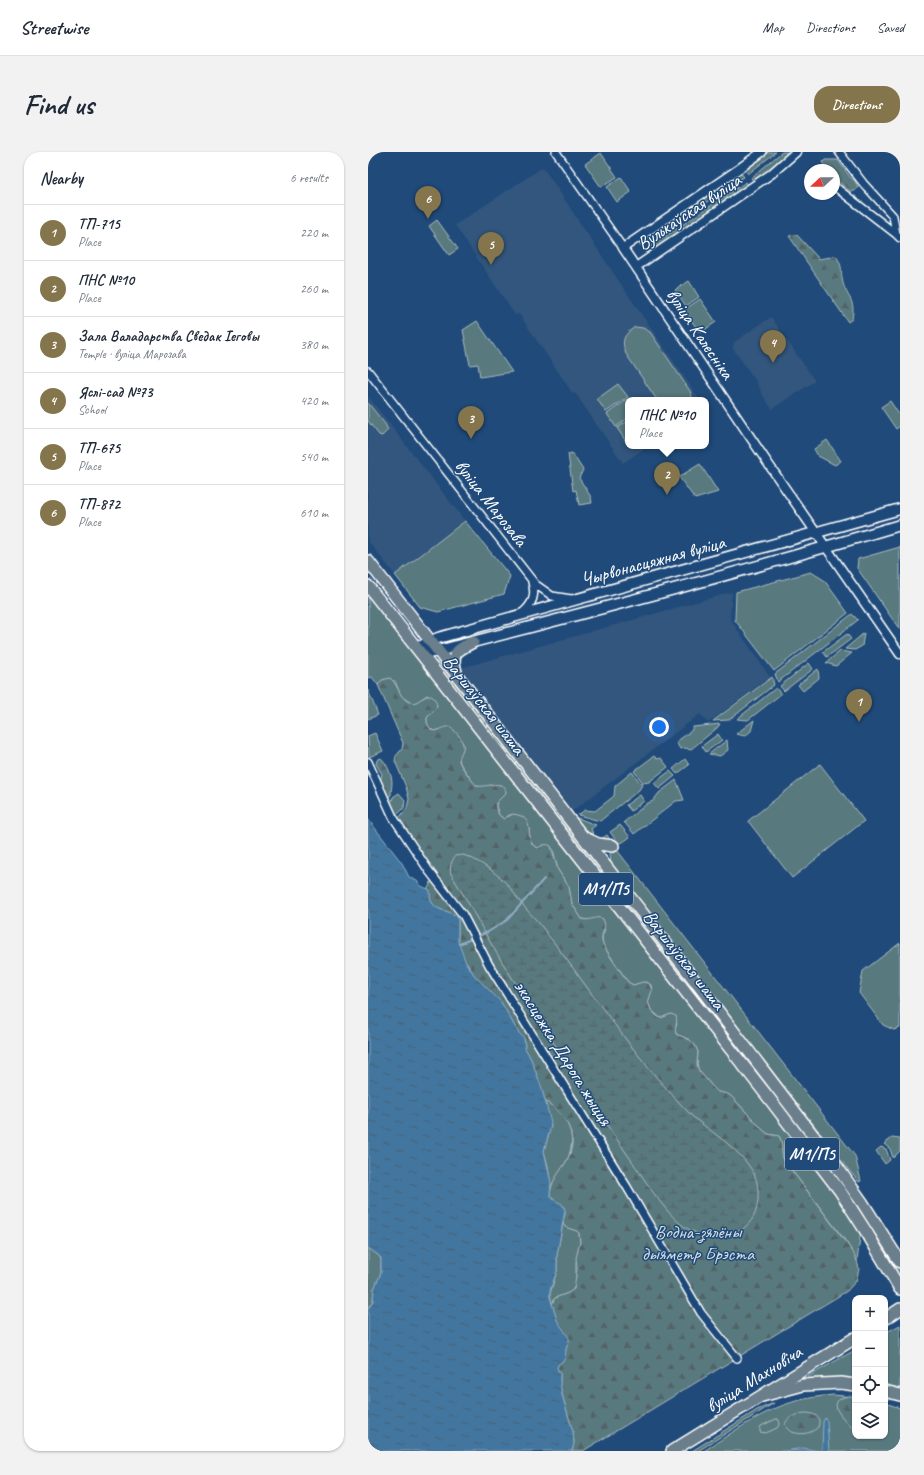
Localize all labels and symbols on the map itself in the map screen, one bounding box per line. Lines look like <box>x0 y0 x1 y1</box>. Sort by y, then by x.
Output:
north arrow <box>804 164 840 200</box>
street label: Вулькаўская вуліца <box>632 167 747 256</box>
pin: 6 <box>415 186 441 219</box>
pin: 5 <box>478 232 504 265</box>
street label: вуліца Калесніка <box>661 284 740 386</box>
pin: 4 <box>760 330 786 363</box>
pin: 3 <box>458 406 484 439</box>
street label: вуліца Марозава <box>449 455 533 553</box>
pin: 2 <box>654 462 680 495</box>
street label: Чырвонасцяжная вуліца <box>578 530 729 592</box>
street label: Варшаўская шаша <box>438 650 531 761</box>
pin: 1 <box>846 689 872 722</box>
your location <box>649 717 669 737</box>
road number: М1/П5 <box>579 873 633 905</box>
street label: Варшаўская шаша <box>638 905 731 1016</box>
street label: экасцежка Дарога жыцця <box>509 976 618 1131</box>
road number: М1/П5 <box>785 1138 839 1170</box>
park label: Водна-зялёны дыяметр Брэста <box>642 1220 756 1266</box>
street label: вуліца Махновіча <box>702 1339 808 1418</box>

